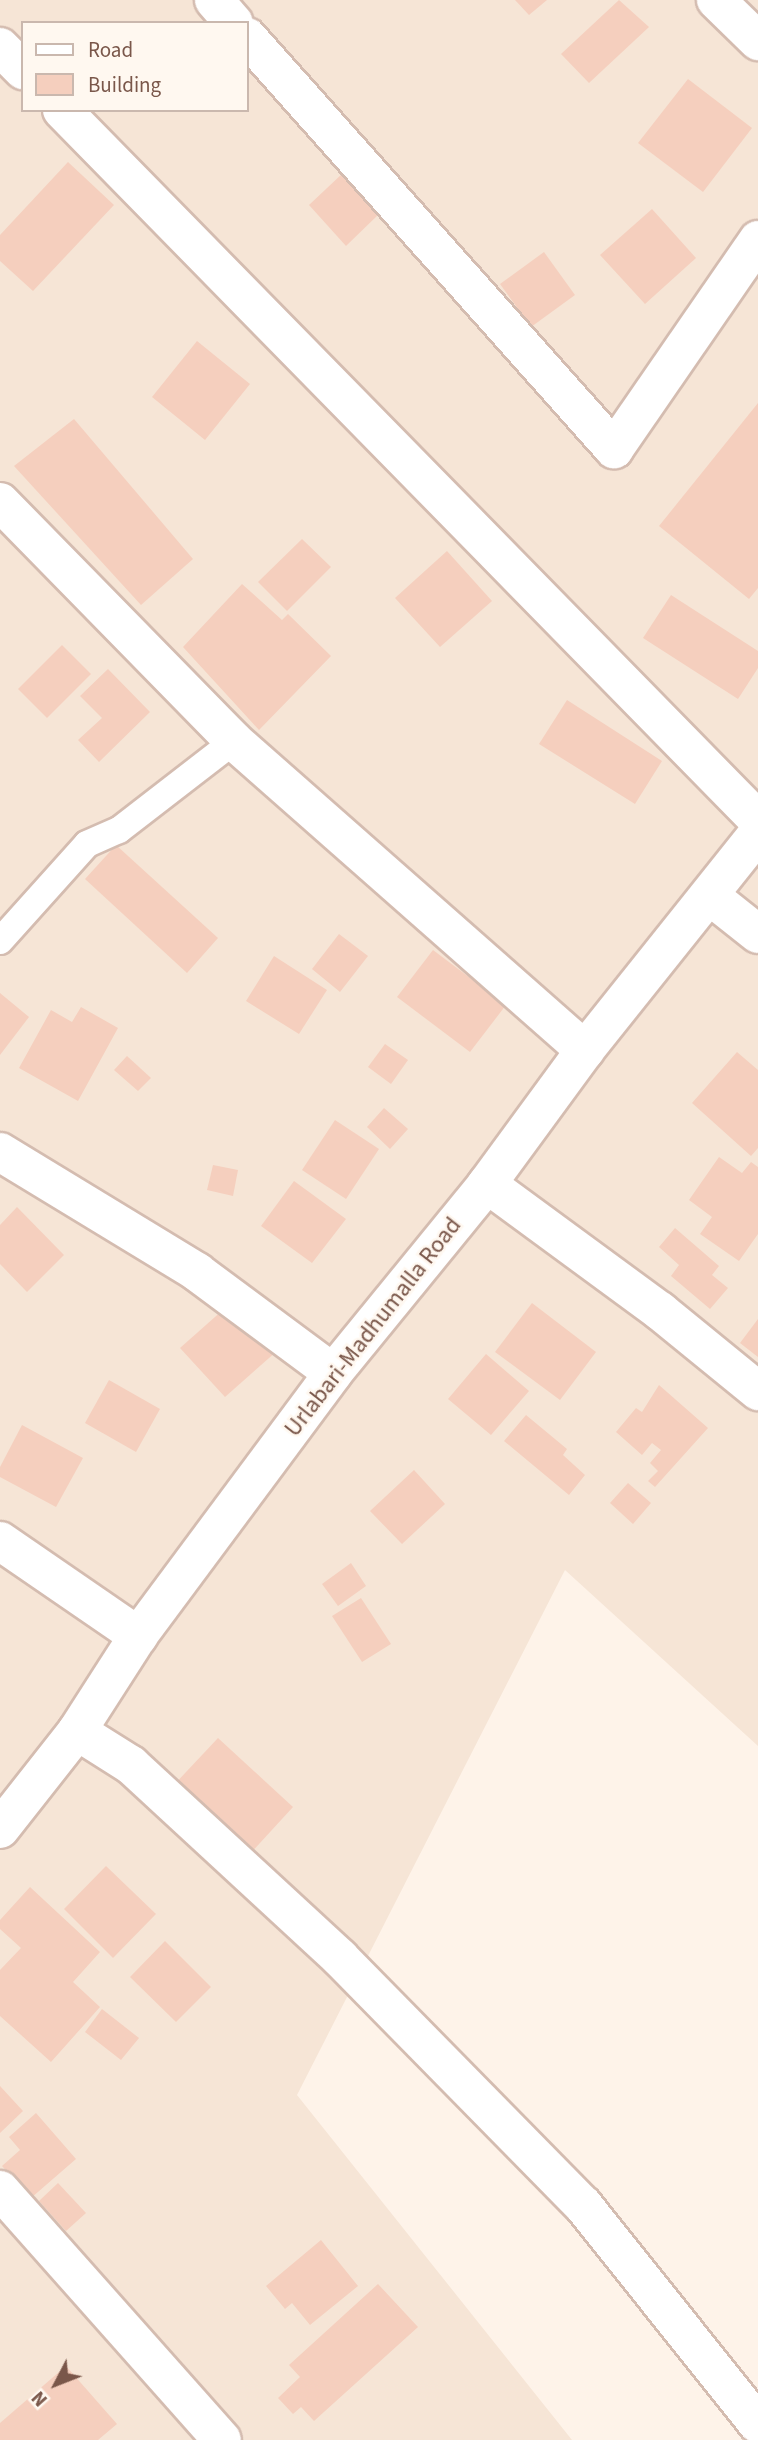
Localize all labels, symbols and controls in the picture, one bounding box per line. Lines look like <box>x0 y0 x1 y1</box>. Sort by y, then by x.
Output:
legend <box>21 21 248 112</box>
text: Road <box>88 35 133 65</box>
text: Building <box>88 70 161 100</box>
street label: Urlabari-Madhumalla Road <box>278 1212 468 1442</box>
north arrow <box>21 2349 91 2419</box>
text: N <box>26 2385 54 2412</box>

